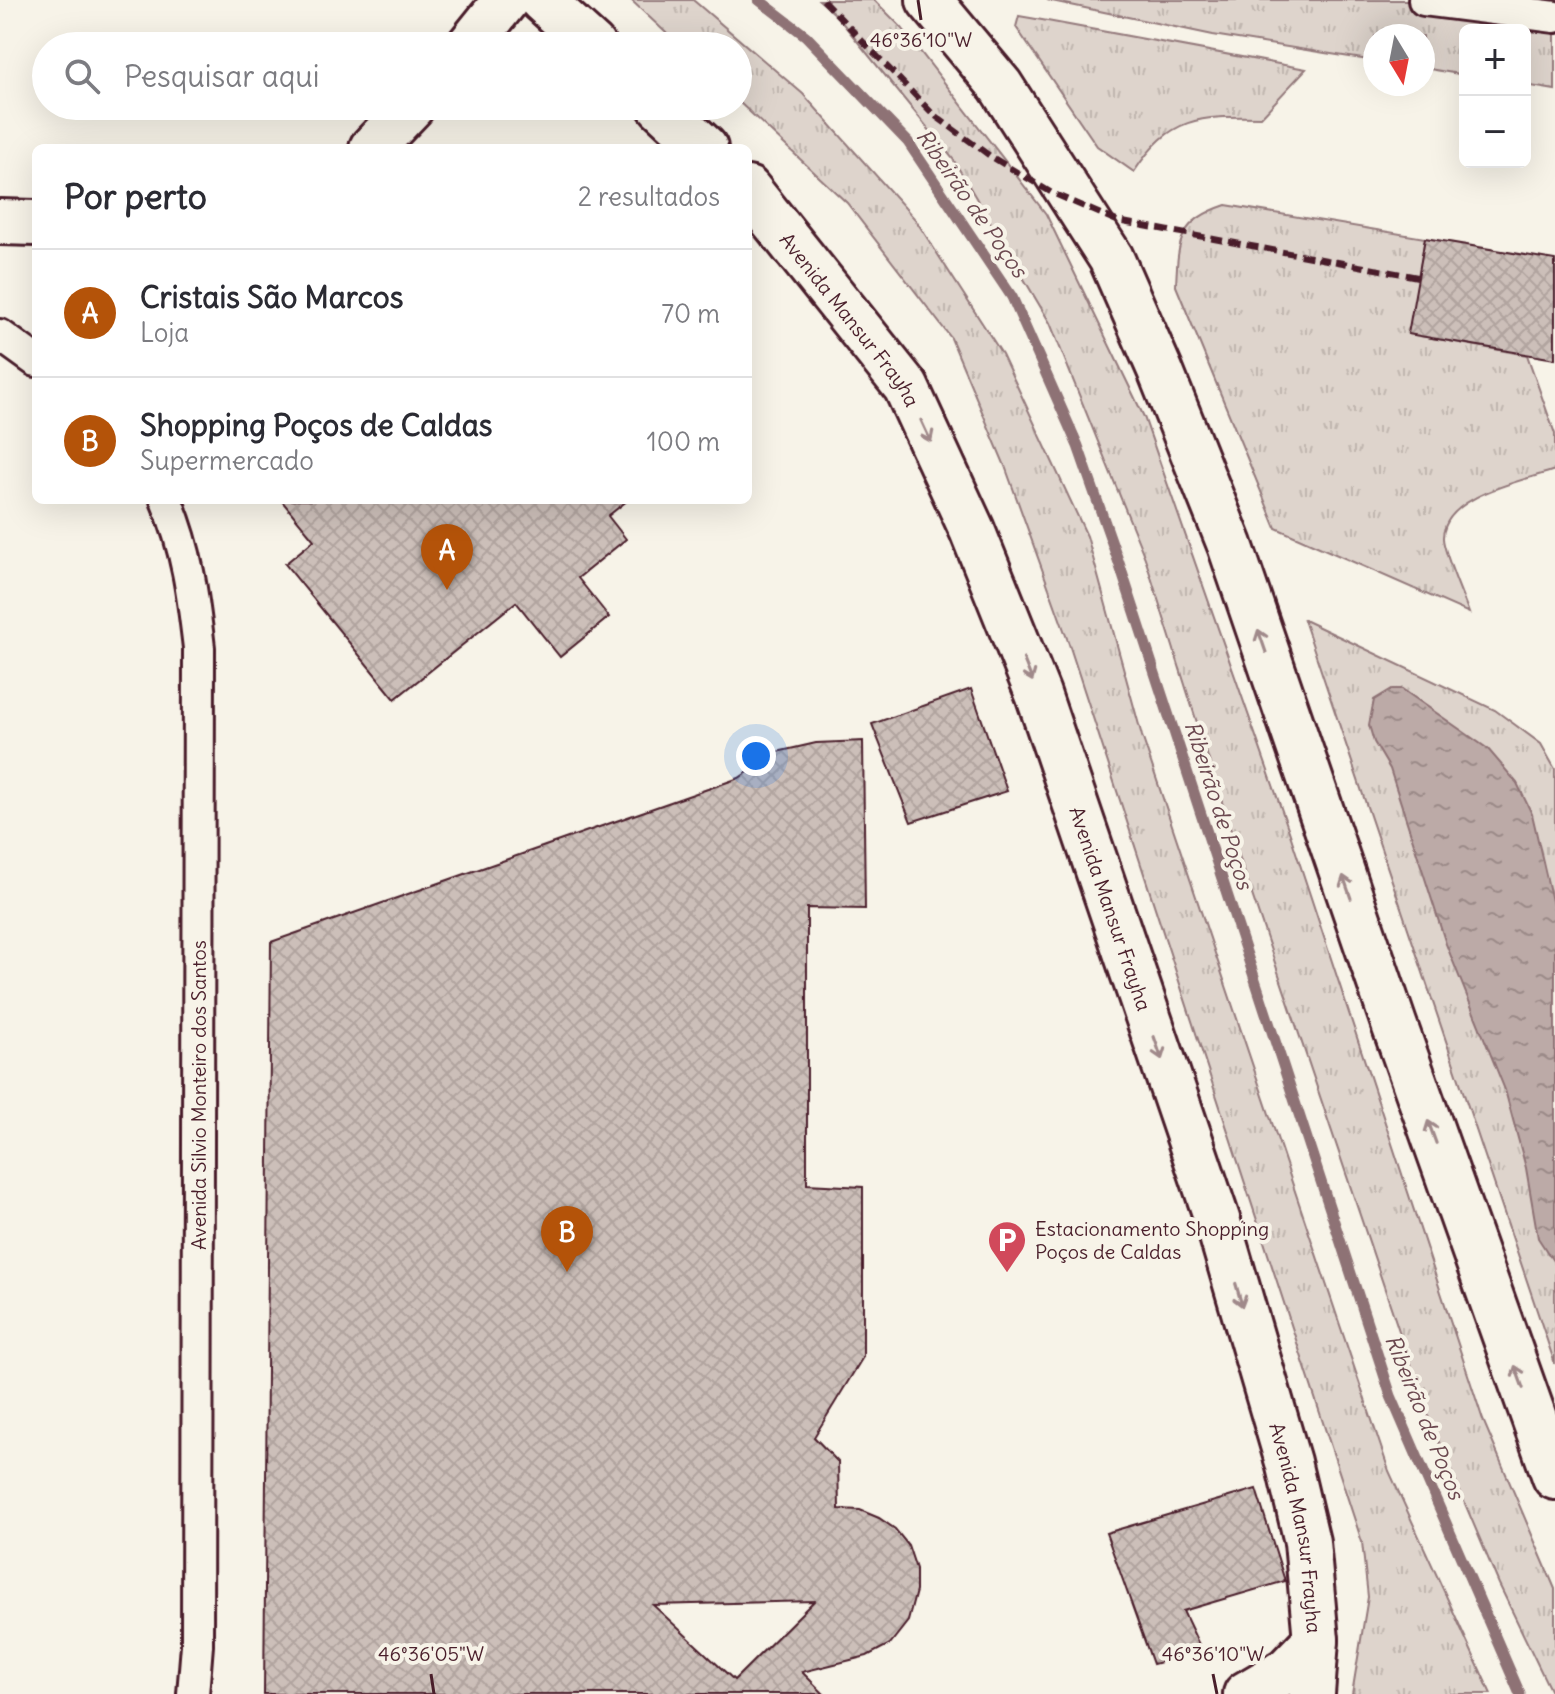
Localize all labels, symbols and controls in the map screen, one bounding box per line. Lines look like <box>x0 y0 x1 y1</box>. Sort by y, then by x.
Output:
north arrow <box>1363 24 1435 96</box>
map controls <box>1459 24 1531 168</box>
button: + <box>1459 24 1531 96</box>
text: 46°36'10"W <box>870 27 972 52</box>
search box <box>32 32 752 120</box>
icon: search <box>60 54 104 98</box>
text: Pesquisar aqui <box>124 57 320 95</box>
button: − <box>1459 96 1531 168</box>
water label: Ribeirão de Poços <box>910 123 1035 284</box>
text: Por perto <box>64 175 207 218</box>
text: 2 resultados <box>578 180 720 213</box>
street label: Avenida Mansur Frayha <box>775 227 926 410</box>
text: Cristais São Marcos <box>140 278 403 316</box>
text: A <box>82 297 98 330</box>
text: 70 m <box>661 297 720 330</box>
text: Loja <box>140 316 189 349</box>
text: Shopping Poços de Caldas <box>140 406 493 444</box>
one-way arrow <box>920 418 935 443</box>
text: B <box>81 425 99 458</box>
text: 100 m <box>646 425 720 458</box>
text: Supermercado <box>140 444 314 477</box>
pin: A <box>421 524 473 590</box>
one-way arrow <box>1254 628 1269 653</box>
one-way arrow <box>1022 657 1036 682</box>
water label: Ribeirão de Poços <box>1179 717 1260 894</box>
your location <box>736 736 776 776</box>
street label: Avenida Mansur Frayha <box>1065 803 1157 1014</box>
one-way arrow <box>1338 874 1353 899</box>
street label: Avenida Silvio Monteiro dos Santos <box>186 940 211 1250</box>
one-way arrow <box>1151 1036 1166 1061</box>
one-way arrow <box>1424 1120 1439 1145</box>
pin: B <box>541 1206 593 1272</box>
place label: Estacionamento Shopping Poços de Caldas <box>1035 1216 1269 1264</box>
parking icon: Estacionamento Shopping Poços de Caldas <box>986 1219 1028 1274</box>
one-way arrow <box>1232 1282 1247 1308</box>
water label: Ribeirão de Poços <box>1379 1331 1472 1505</box>
one-way arrow <box>1511 1365 1526 1390</box>
street label: Avenida Mansur Frayha <box>1265 1420 1328 1634</box>
text: 46°36'05"W <box>378 1641 484 1666</box>
text: 46°36'10"W <box>1162 1641 1264 1666</box>

